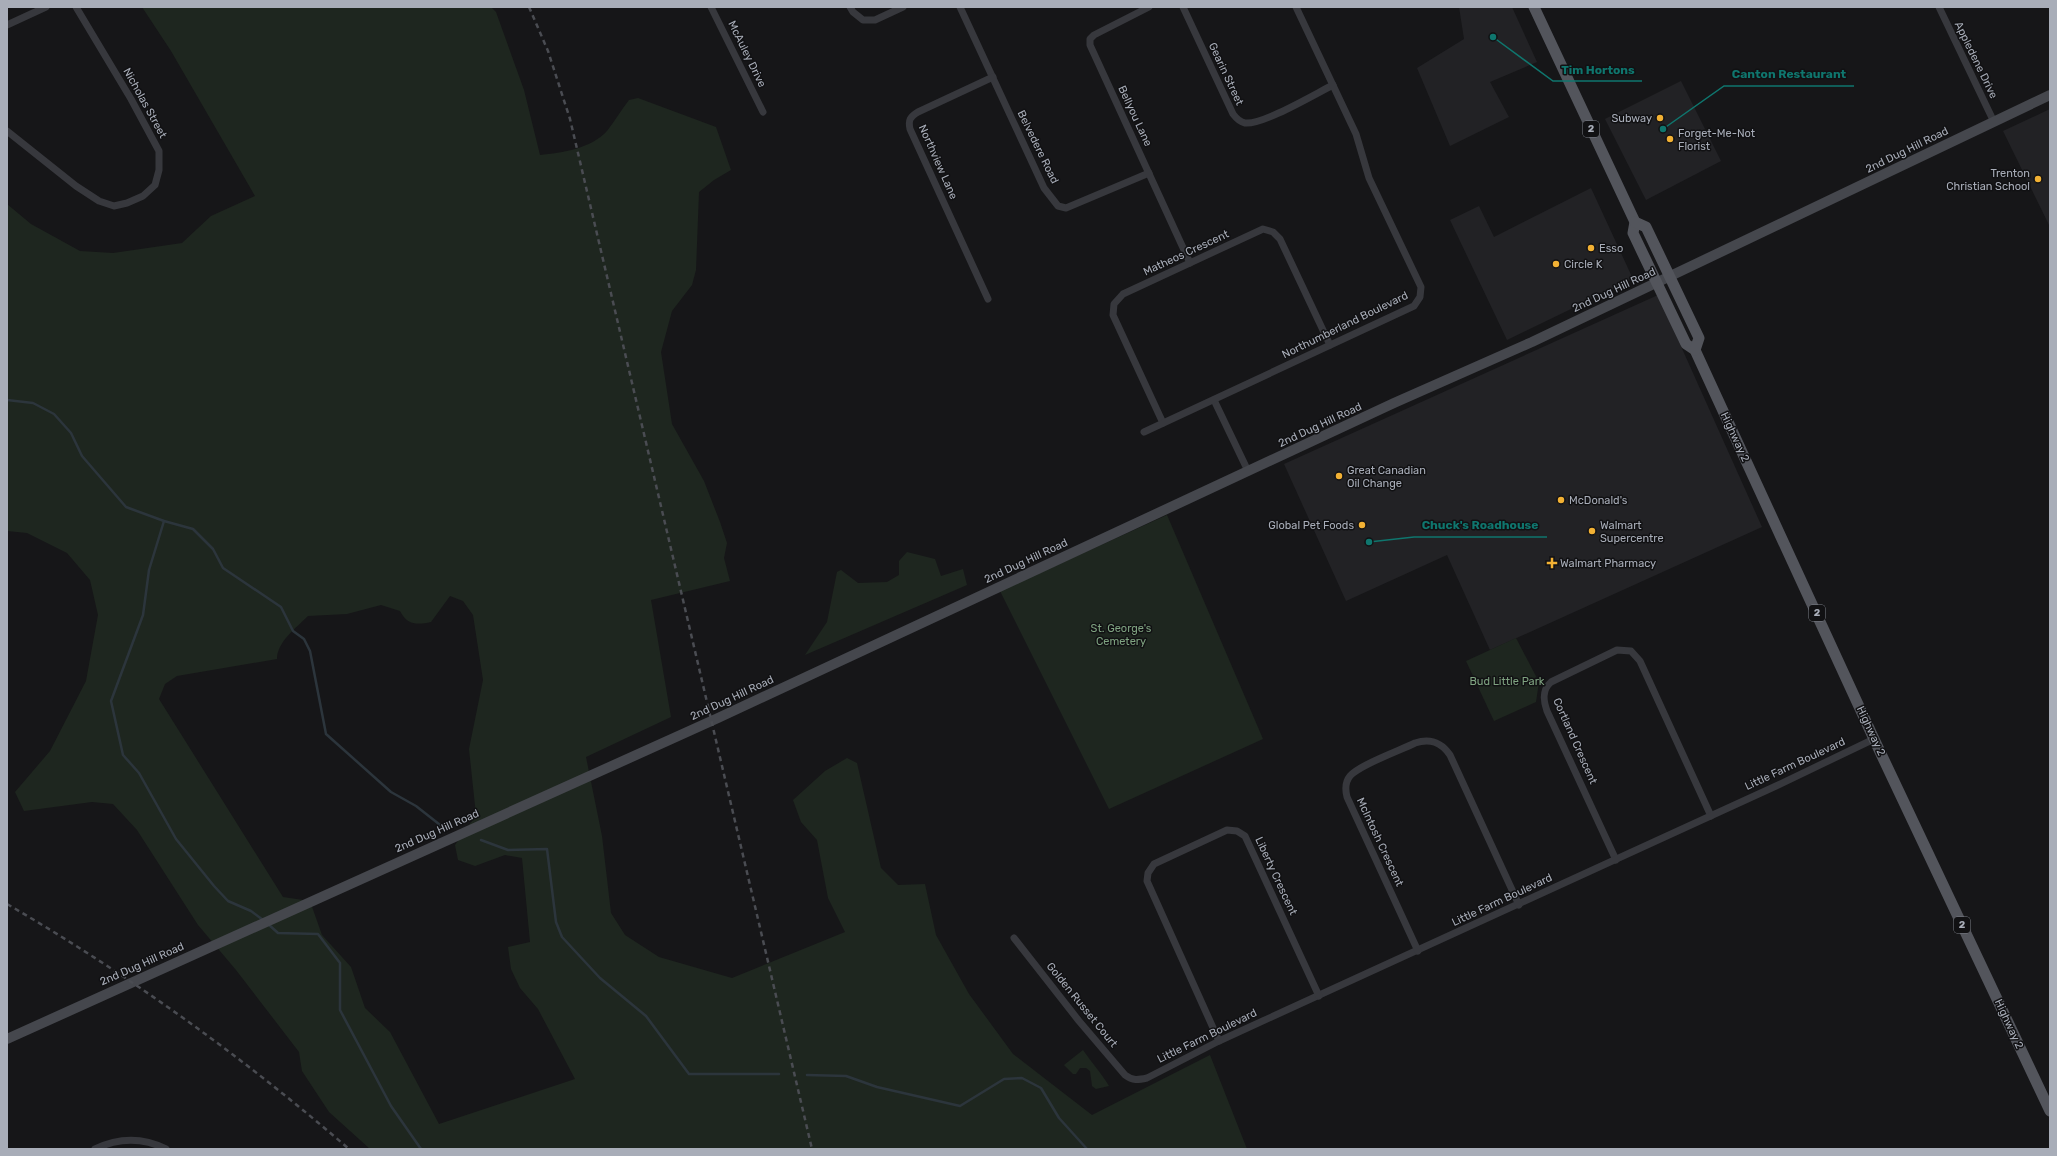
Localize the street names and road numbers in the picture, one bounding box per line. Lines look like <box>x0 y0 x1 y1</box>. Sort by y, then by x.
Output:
street label: McAuley Drive <box>725 19 769 89</box>
street label: Appledene Drive <box>1952 19 2000 101</box>
street label: Gearin Street <box>1206 41 1246 108</box>
street label: Nicholas Street <box>120 66 170 141</box>
street label: Bellyou Lane <box>1115 84 1155 148</box>
street label: Belvedere Road <box>1015 108 1061 186</box>
road number: 2 <box>1583 121 1599 137</box>
street label: Northview Lane <box>916 123 960 201</box>
street label: 2nd Dug Hill Road <box>1864 124 1950 176</box>
street label: Matheos Crescent <box>1141 227 1231 279</box>
street label: 2nd Dug Hill Road <box>1570 265 1658 315</box>
street label: Northumberland Boulevard <box>1280 289 1410 361</box>
street label: 2nd Dug Hill Road <box>1276 400 1364 450</box>
street label: Highway 2 <box>1718 410 1752 464</box>
street label: 2nd Dug Hill Road <box>982 536 1070 586</box>
road number: 2 <box>1809 605 1825 621</box>
street label: 2nd Dug Hill Road <box>688 673 776 723</box>
street label: Cortland Crescent <box>1550 696 1600 787</box>
street label: Highway 2 <box>1854 704 1888 758</box>
street label: Little Farm Boulevard <box>1743 735 1847 793</box>
street label: McIntosh Crescent <box>1354 796 1407 889</box>
street label: 2nd Dug Hill Road <box>393 807 481 855</box>
street label: Liberty Crescent <box>1252 835 1300 918</box>
street label: Little Farm Boulevard <box>1450 871 1554 929</box>
road number: 2 <box>1954 917 1970 933</box>
street label: 2nd Dug Hill Road <box>98 940 186 988</box>
street label: Golden Russet Court <box>1044 960 1121 1051</box>
street label: Highway 2 <box>1992 997 2026 1051</box>
street label: Little Farm Boulevard <box>1155 1006 1259 1066</box>

